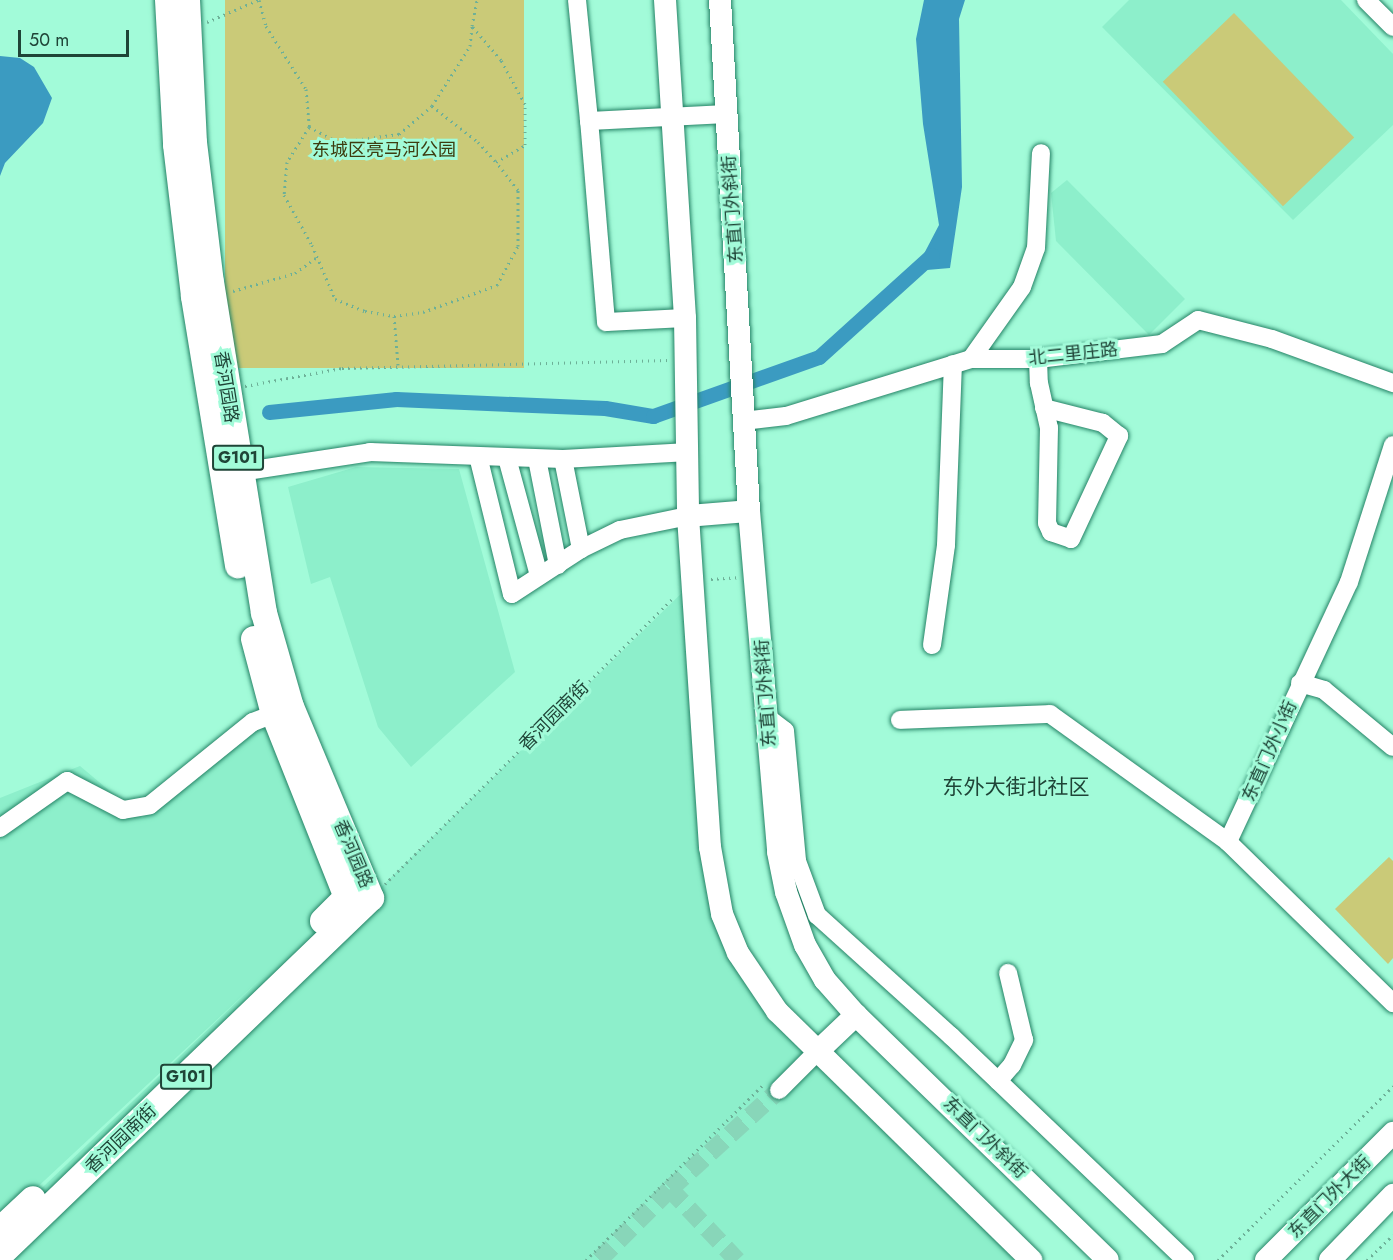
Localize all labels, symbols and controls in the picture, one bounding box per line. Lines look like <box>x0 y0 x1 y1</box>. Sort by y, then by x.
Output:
scale bar <box>21 18 132 56</box>
text: 50 m <box>29 27 69 53</box>
park label: 东城区亮马河公园 <box>312 139 456 161</box>
street label: 东直门外斜街 <box>718 154 748 264</box>
street label: 北二里庄路 <box>1027 339 1119 369</box>
street label: 香河园路 <box>210 350 242 424</box>
road number: G101 <box>211 445 265 471</box>
street label: 东直门外斜街 <box>751 638 781 748</box>
street label: 香河园南街 <box>515 677 593 755</box>
street label: 东直门外小街 <box>1238 697 1302 805</box>
district label: 东外大街北社区 <box>943 774 1089 800</box>
street label: 香河园路 <box>329 817 377 891</box>
road number: G101 <box>159 1064 213 1090</box>
street label: 东直门外斜街 <box>939 1093 1031 1183</box>
street label: 香河园南街 <box>81 1100 161 1178</box>
street label: 东直门外大街 <box>1284 1151 1376 1243</box>

